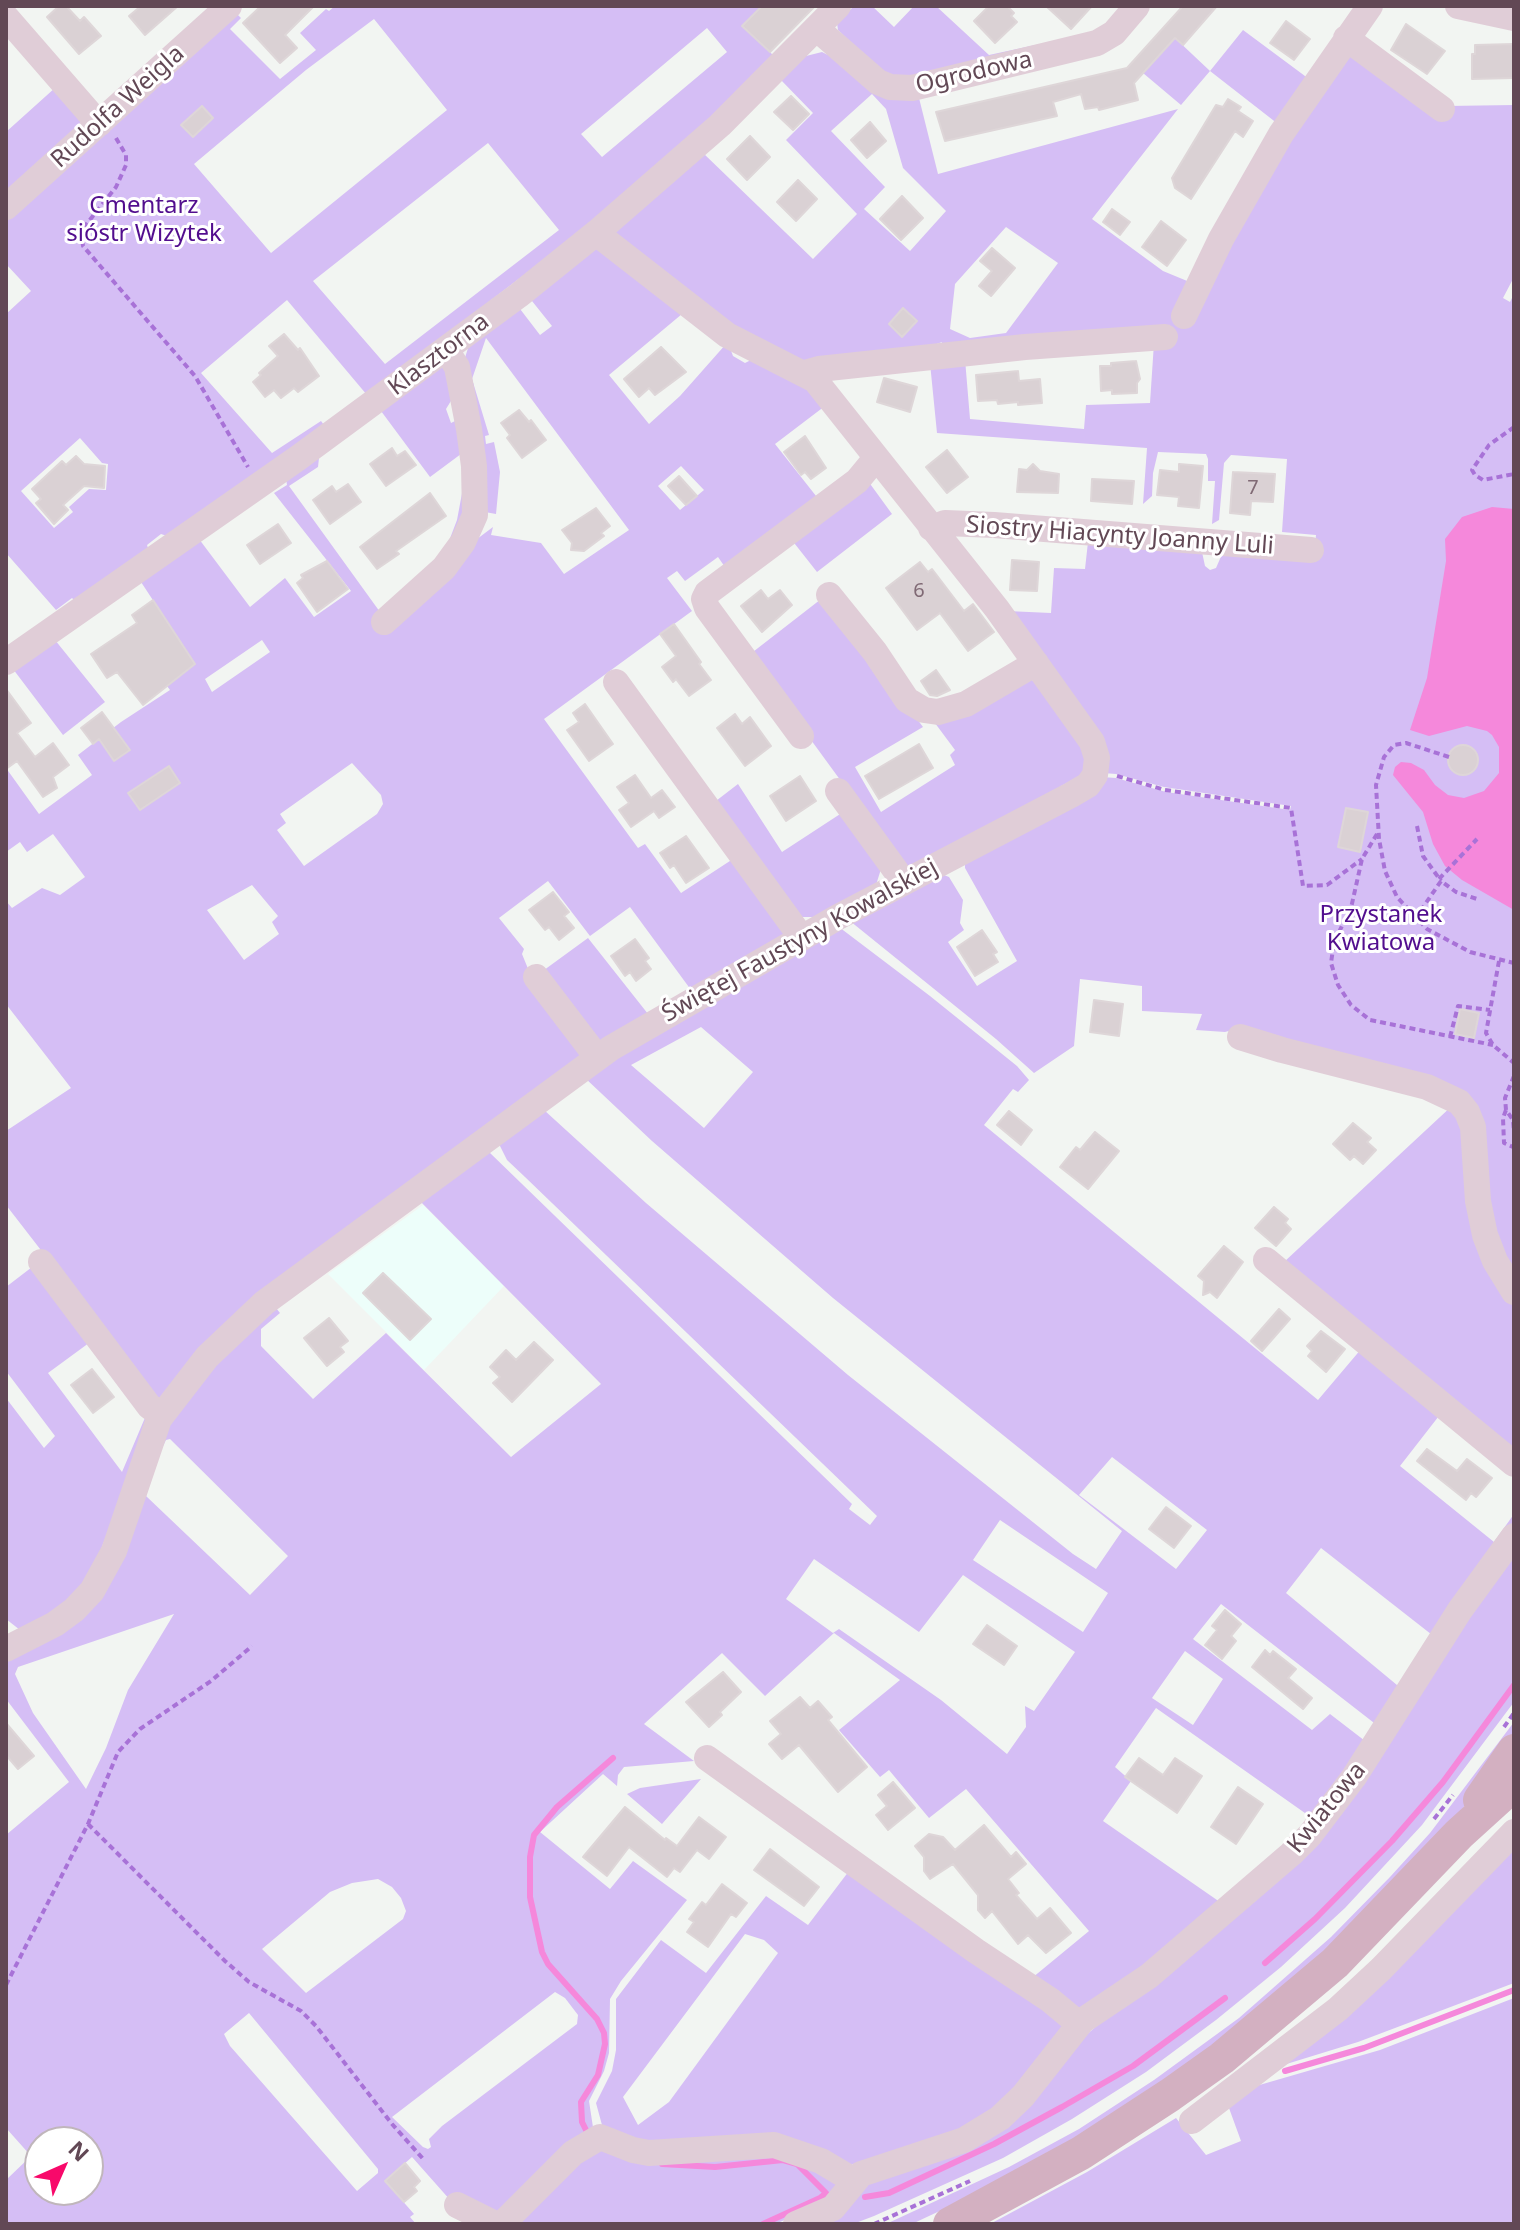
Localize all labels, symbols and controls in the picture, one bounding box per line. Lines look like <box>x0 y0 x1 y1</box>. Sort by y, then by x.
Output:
street label: Rudolfa Weigla <box>46 40 190 174</box>
street label: Ogrodowa <box>913 46 1035 100</box>
park label: Cmentarz sióstr Wizytek <box>66 192 222 248</box>
street label: Klasztorna <box>383 308 495 402</box>
house number: 7 <box>1247 476 1259 500</box>
street label: Siostry Hiacynty Joanny Luli <box>965 511 1275 561</box>
house number: 6 <box>913 579 925 603</box>
street label: Świętej Faustyny Kowalskiej <box>657 853 943 1029</box>
park label: Przystanek Kwiatowa <box>1320 901 1442 957</box>
street label: Kwiatowa <box>1282 1757 1372 1859</box>
north arrow <box>24 2126 104 2206</box>
text: N <box>63 2134 96 2167</box>

